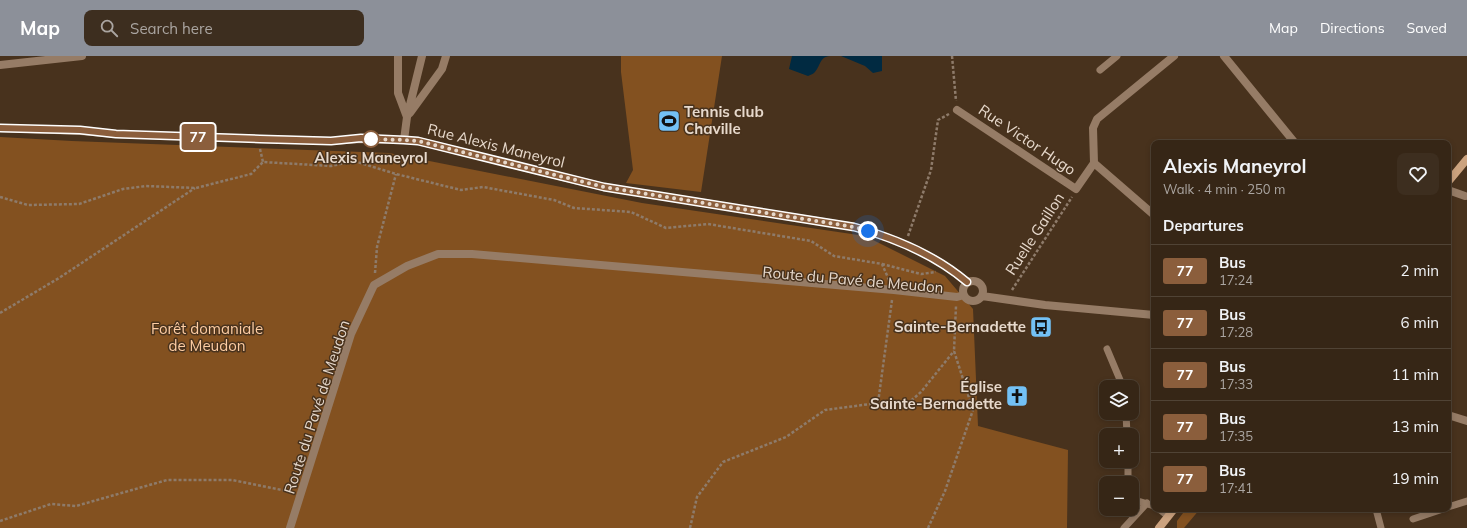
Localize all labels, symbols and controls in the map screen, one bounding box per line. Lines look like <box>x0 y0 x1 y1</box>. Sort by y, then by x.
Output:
search box <box>84 10 364 46</box>
text: Map <box>20 16 60 40</box>
icon: search <box>98 17 120 39</box>
text: Search here <box>130 19 213 38</box>
text: Map <box>1269 19 1298 37</box>
text: Directions <box>1320 19 1385 37</box>
text: Saved <box>1407 19 1447 37</box>
street label: Rue Victor Hugo <box>975 100 1080 179</box>
place label: Tennis club Chaville <box>684 102 764 138</box>
sports icon: Tennis club Chaville <box>656 108 682 134</box>
street label: Rue Alexis Maneyrol <box>425 119 567 172</box>
line badge: 77 <box>180 124 216 150</box>
text: 77 <box>190 128 206 146</box>
marker: Alexis Maneyrol <box>362 130 380 148</box>
place label: Alexis Maneyrol <box>314 148 428 167</box>
button: heart <box>1397 153 1439 195</box>
text: Alexis Maneyrol <box>1163 154 1307 178</box>
text: Walk · 4 min · 250 m <box>1163 181 1285 197</box>
street label: Ruelle Gaillon <box>1001 189 1068 279</box>
text: Departures <box>1163 216 1244 235</box>
your location <box>858 221 878 241</box>
text: Bus <box>1219 253 1246 272</box>
text: 2 min <box>1401 261 1439 280</box>
street label: Route du Pavé de Meudon <box>762 262 944 297</box>
text: 77 <box>1177 262 1193 280</box>
text: 17:24 <box>1219 272 1253 288</box>
text: Bus <box>1219 305 1246 324</box>
text: 6 min <box>1401 313 1439 332</box>
bus stop icon: Sainte-Bernadette <box>1028 314 1054 340</box>
text: 77 <box>1177 314 1193 332</box>
place label: Sainte-Bernadette <box>894 317 1026 336</box>
street label: Route du Pavé de Meudon <box>279 318 354 496</box>
park label: Forêt domaniale de Meudon <box>151 319 263 355</box>
text: 17:28 <box>1219 324 1253 340</box>
text: Bus <box>1219 357 1246 376</box>
text: 11 min <box>1392 365 1439 384</box>
text: 77 <box>1177 366 1193 384</box>
text: 17:33 <box>1219 376 1253 392</box>
place label: Église Sainte-Bernadette <box>870 377 1002 413</box>
map controls <box>1099 380 1139 516</box>
button: layers <box>1099 380 1139 420</box>
church icon: Église Sainte-Bernadette <box>1004 383 1030 409</box>
text: Bus <box>1219 409 1246 428</box>
text: 13 min <box>1392 417 1439 436</box>
text: 77 <box>1177 418 1193 436</box>
button: + <box>1099 428 1139 468</box>
text: 17:35 <box>1219 428 1253 444</box>
text: Bus <box>1219 461 1246 480</box>
text: 19 min <box>1392 469 1439 488</box>
text: 77 <box>1177 470 1193 488</box>
button: − <box>1099 476 1139 516</box>
text: 17:41 <box>1219 480 1253 496</box>

